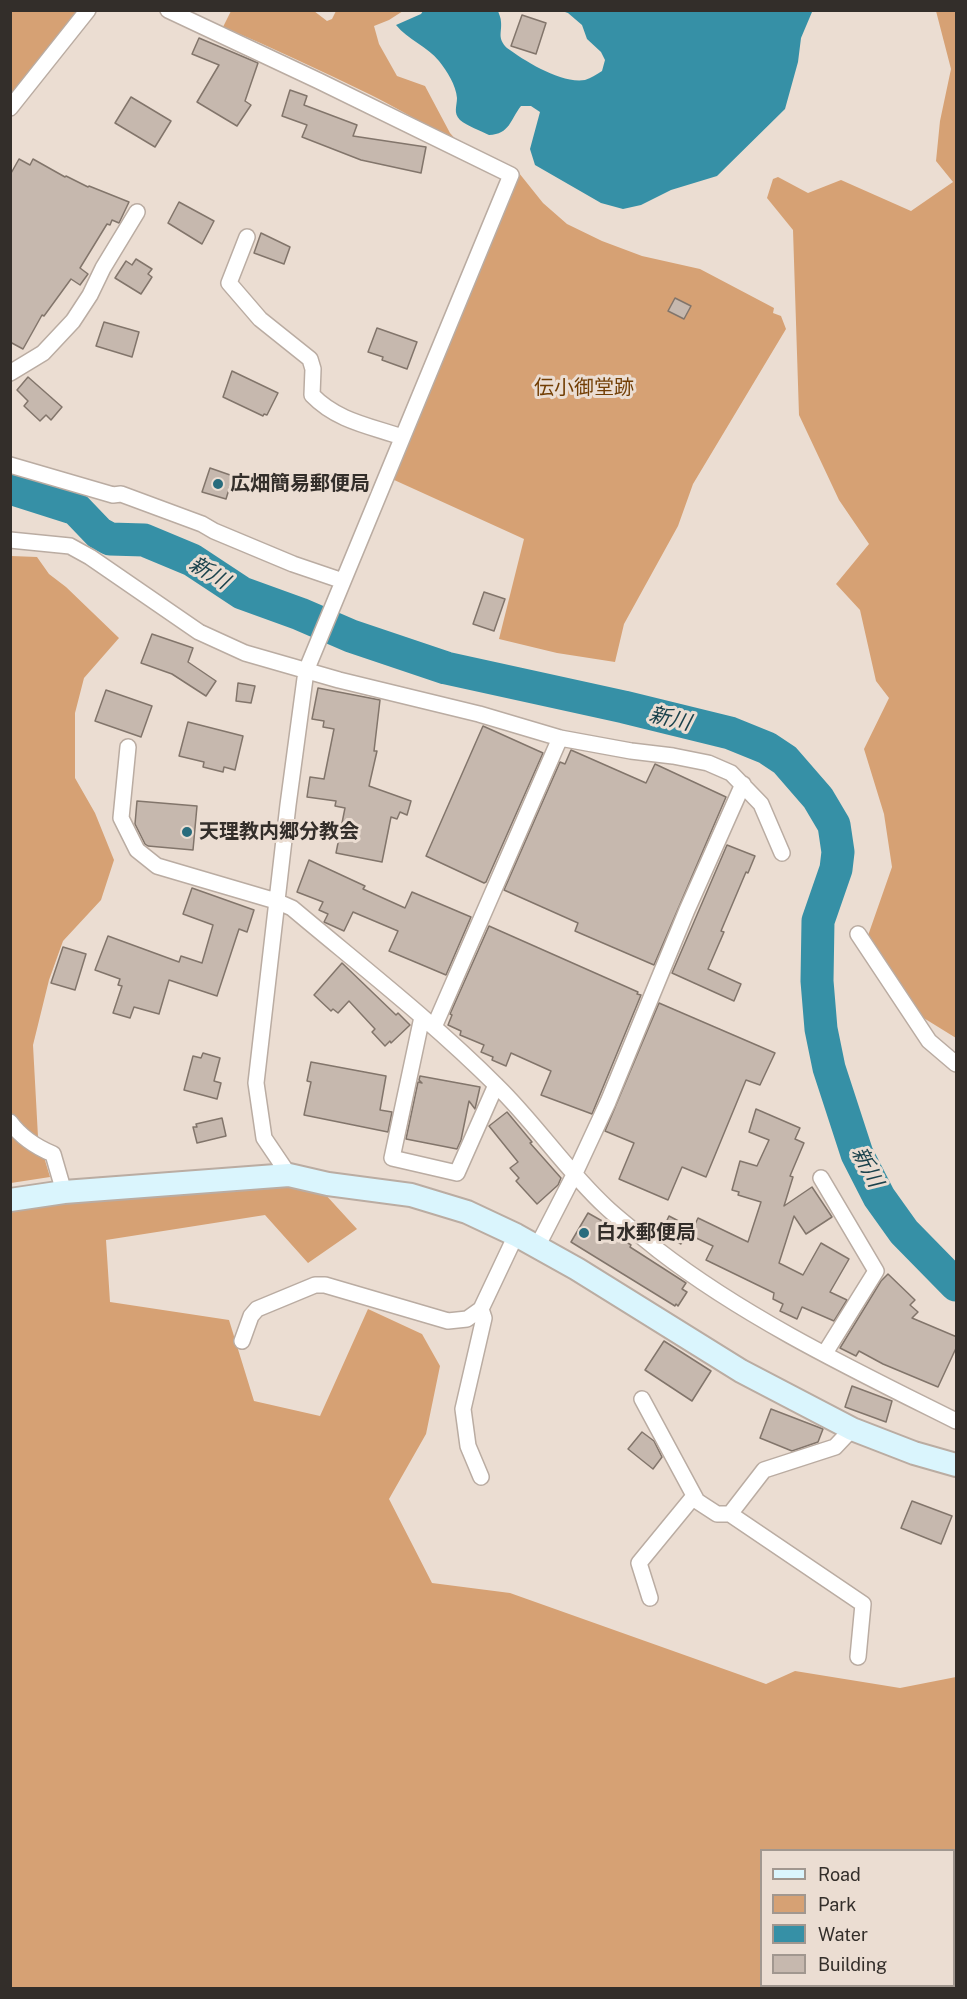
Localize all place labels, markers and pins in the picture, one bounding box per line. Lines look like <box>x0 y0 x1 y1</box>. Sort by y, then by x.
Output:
place label: 広畑簡易郵便局 <box>230 472 370 496</box>
marker: 広畑簡易郵便局 <box>211 477 225 491</box>
place label: 天理教内郷分教会 <box>199 820 359 844</box>
marker: 天理教内郷分教会 <box>180 825 194 839</box>
place label: 白水郵便局 <box>596 1221 696 1245</box>
marker: 白水郵便局 <box>577 1226 591 1240</box>

